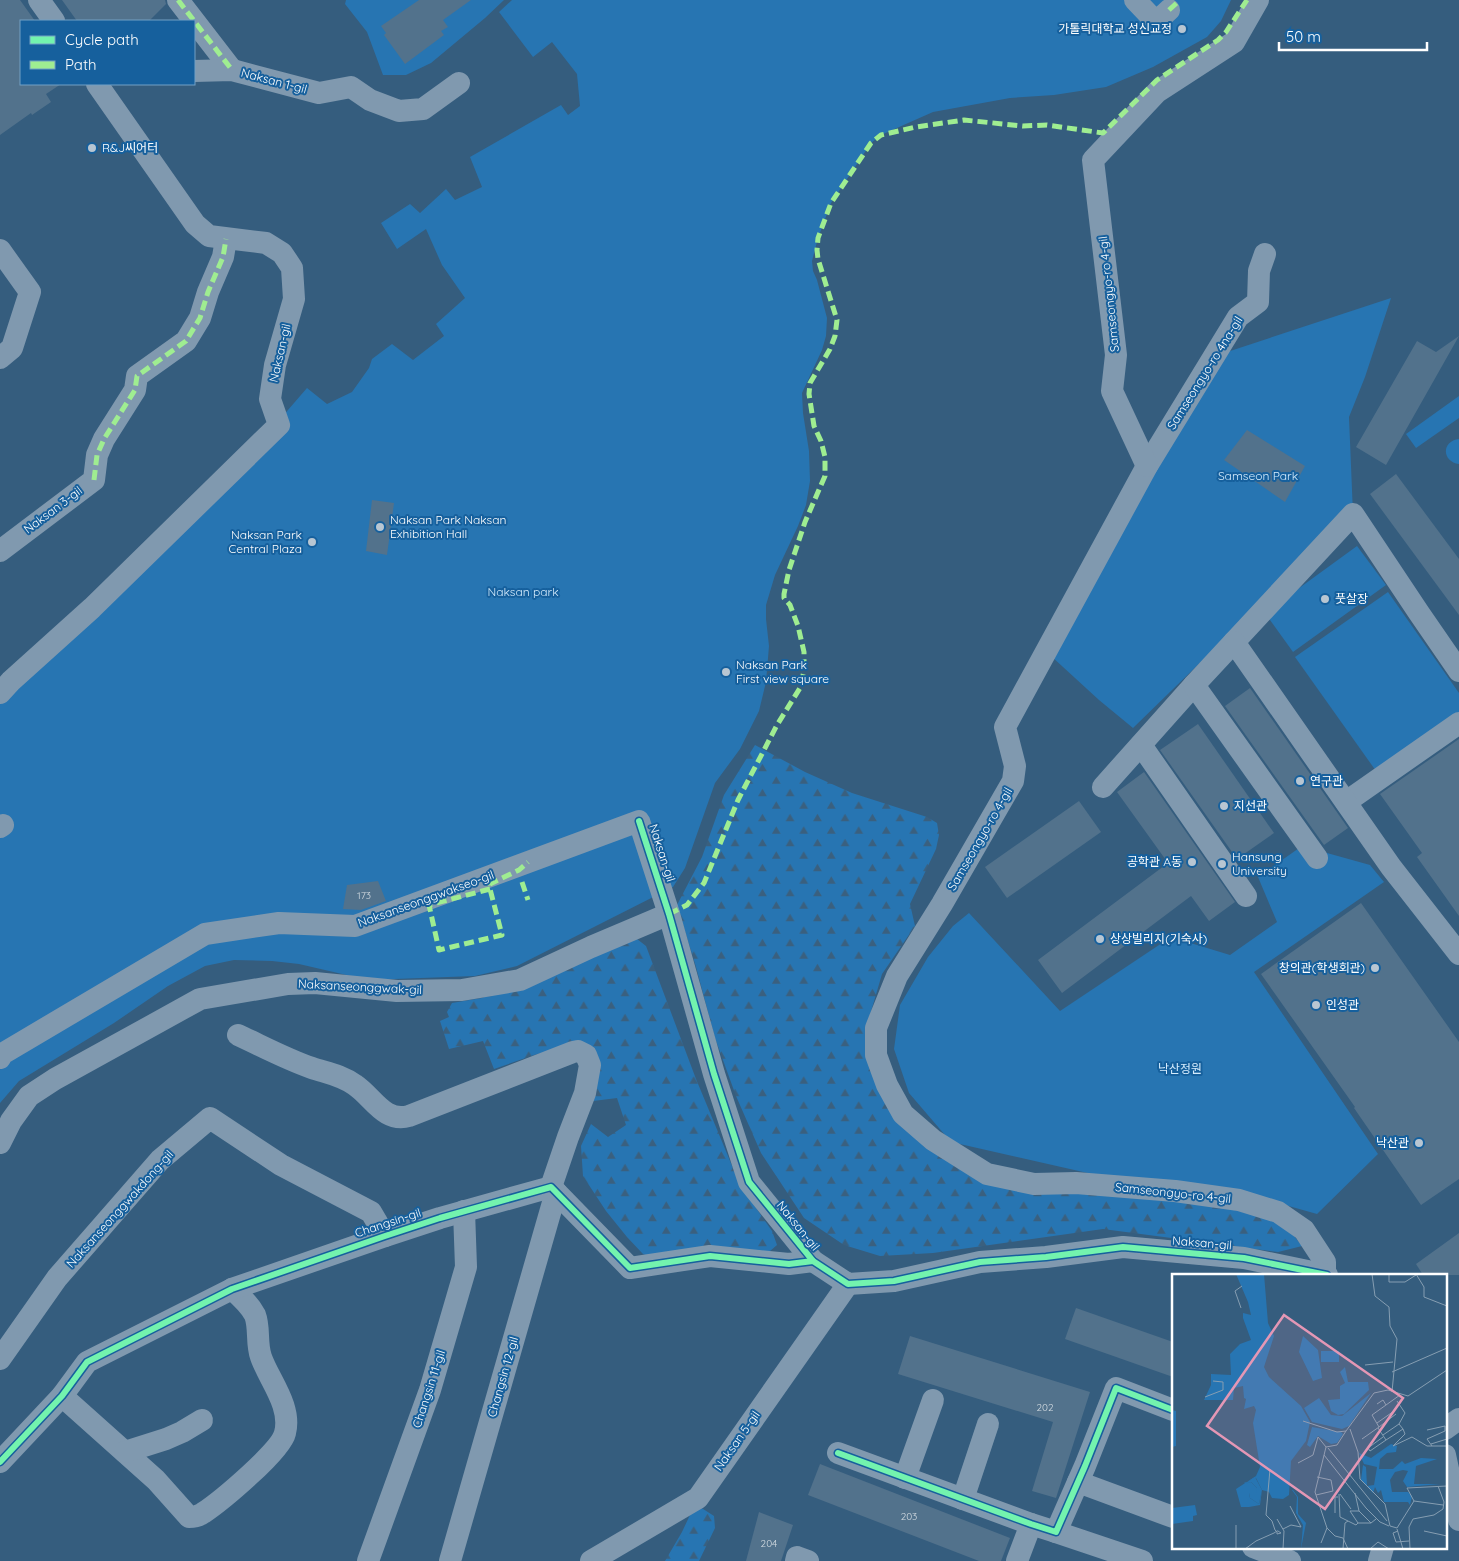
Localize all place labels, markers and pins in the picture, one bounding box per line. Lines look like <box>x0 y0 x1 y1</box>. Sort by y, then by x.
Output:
place label: 가톨릭대학교 성신교정 <box>1058 21 1172 36</box>
marker: 가톨릭대학교 성신교정 <box>1176 23 1188 35</box>
place label: R&J씨어터 <box>102 140 158 155</box>
marker: R&J씨어터 <box>86 142 98 154</box>
place label: Naksan Park Naksan Exhibition Hall <box>390 512 507 541</box>
marker: Naksan Park Naksan Exhibition Hall <box>374 521 386 533</box>
place label: Naksan Park Central Plaza <box>228 527 302 556</box>
marker: Naksan Park Central Plaza <box>306 536 318 548</box>
place label: 풋살장 <box>1335 591 1368 606</box>
marker: 풋살장 <box>1319 593 1331 605</box>
place label: Naksan Park First view square <box>736 657 829 686</box>
marker: Naksan Park First view square <box>720 666 732 678</box>
place label: 연구관 <box>1310 773 1343 788</box>
marker: 연구관 <box>1294 775 1306 787</box>
place label: 지선관 <box>1234 798 1267 813</box>
marker: 지선관 <box>1218 800 1230 812</box>
place label: Hansung University <box>1232 849 1287 878</box>
place label: 공학관 A동 <box>1127 854 1182 869</box>
marker: 공학관 A동 <box>1186 856 1198 868</box>
marker: Hansung University <box>1216 858 1228 870</box>
place label: 상상빌리지(기숙사) <box>1110 931 1207 946</box>
marker: 상상빌리지(기숙사) <box>1094 933 1106 945</box>
place label: 창의관(학생회관) <box>1279 960 1365 975</box>
marker: 창의관(학생회관) <box>1369 962 1381 974</box>
place label: 인성관 <box>1326 997 1359 1012</box>
marker: 인성관 <box>1310 999 1322 1011</box>
place label: 낙산관 <box>1376 1135 1409 1150</box>
marker: 낙산관 <box>1413 1137 1425 1149</box>

